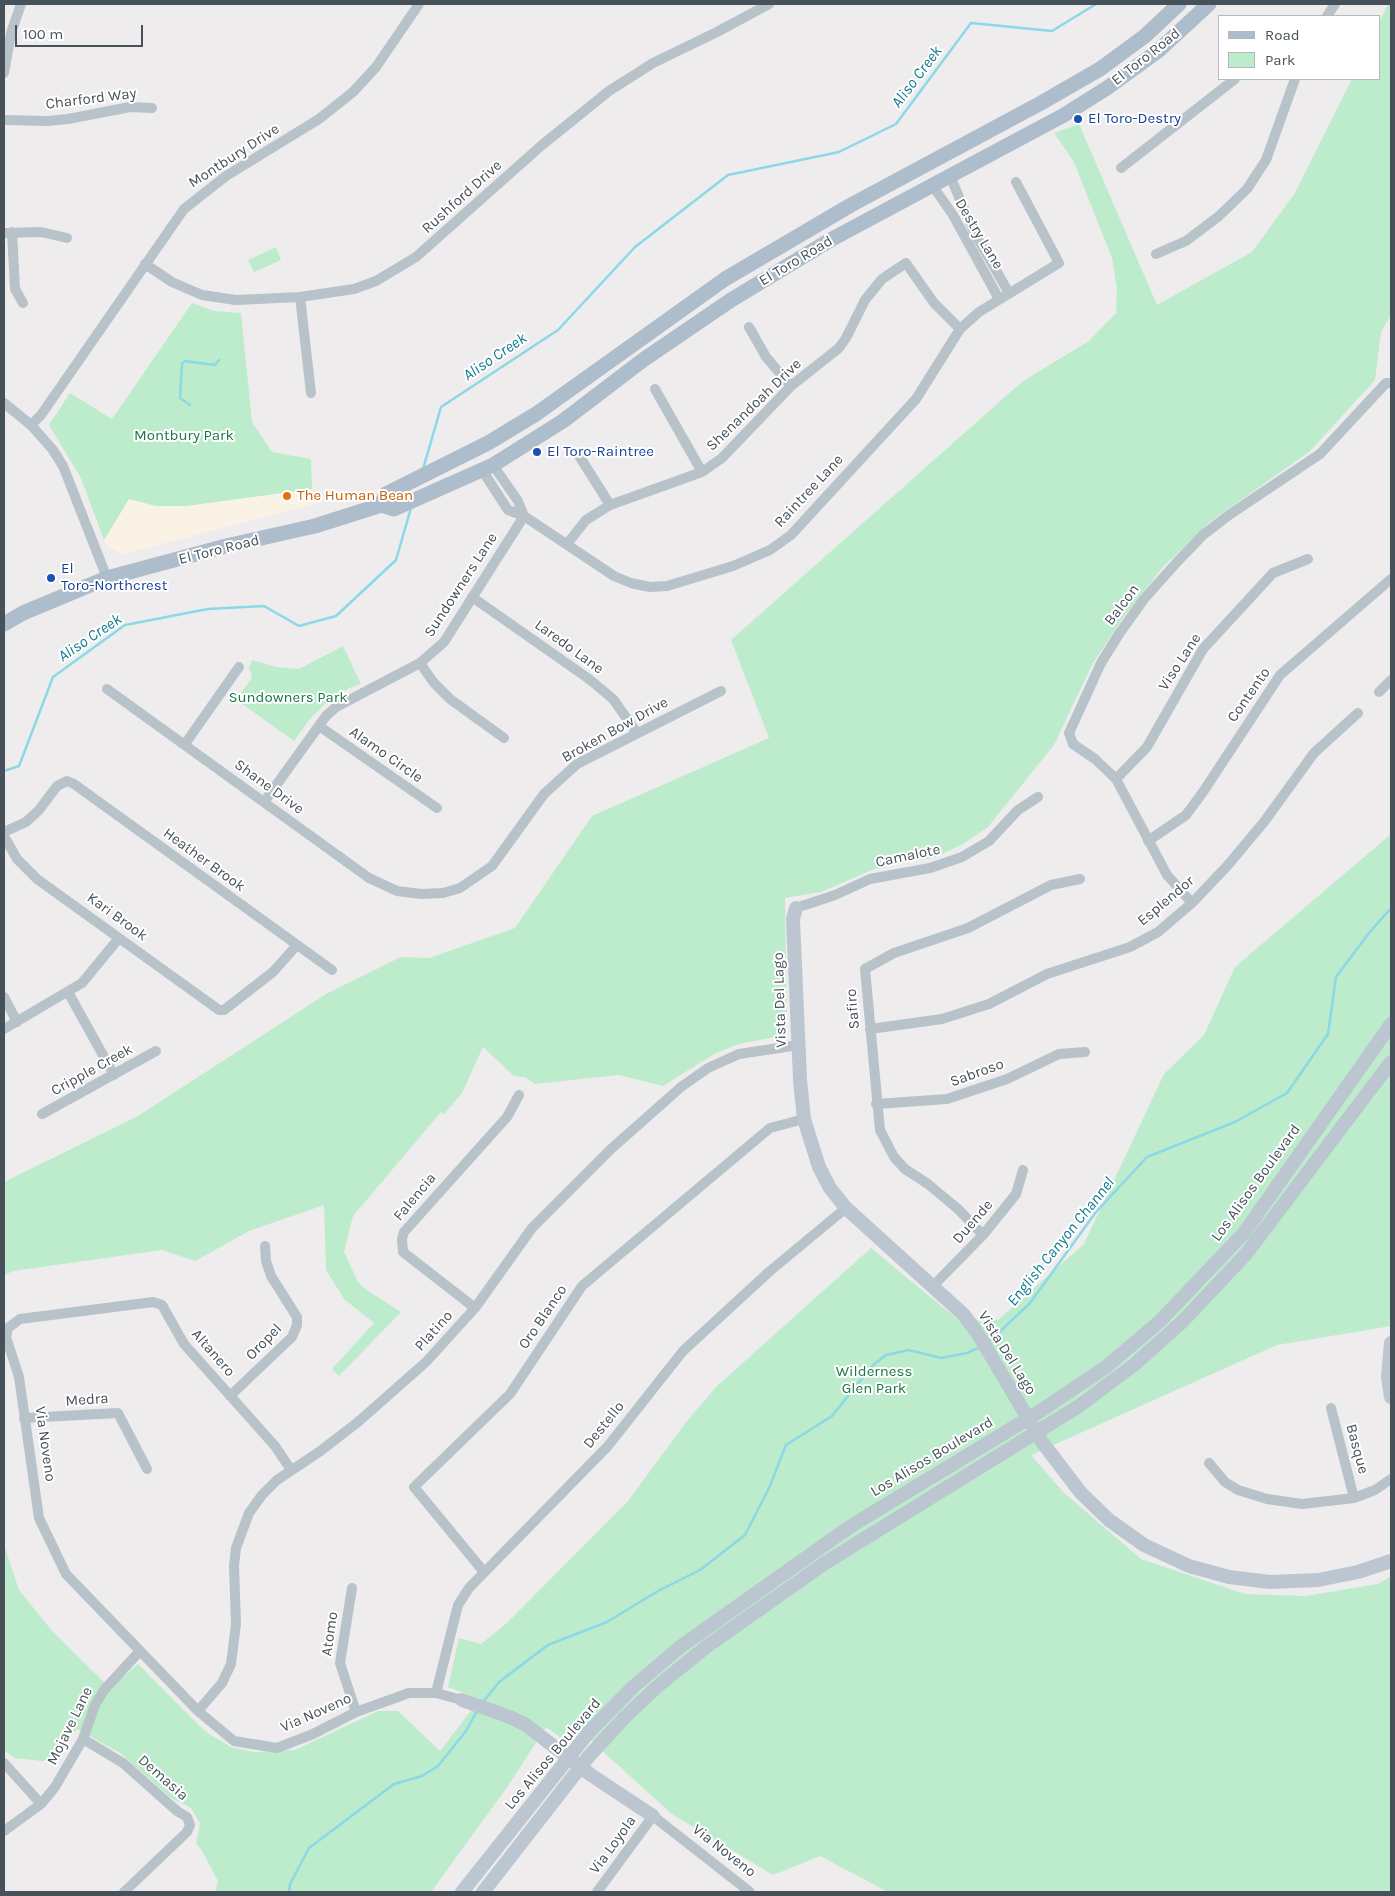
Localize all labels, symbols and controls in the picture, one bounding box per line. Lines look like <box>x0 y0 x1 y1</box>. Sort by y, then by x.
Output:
scale bar <box>18 15 145 47</box>
legend <box>1218 15 1380 80</box>
text: 100 m <box>23 25 63 43</box>
street label: El Toro Road <box>1108 25 1184 89</box>
text: Road <box>1265 26 1300 44</box>
water label: Aliso Creek <box>887 42 947 112</box>
text: Park <box>1265 51 1295 69</box>
street label: Charford Way <box>45 85 137 113</box>
place label: El Toro-Destry <box>1088 110 1181 128</box>
marker: El Toro-Destry <box>1072 113 1084 125</box>
street label: Montbury Drive <box>185 120 283 192</box>
street label: Rushford Drive <box>418 156 506 238</box>
street label: Destry Lane <box>951 195 1007 273</box>
street label: El Toro Road <box>756 232 836 290</box>
water label: Aliso Creek <box>459 329 531 385</box>
street label: Shenandoah Drive <box>703 355 805 455</box>
park label: Montbury Park <box>134 427 234 445</box>
place label: El Toro-Raintree <box>547 443 654 461</box>
marker: El Toro-Raintree <box>531 446 543 458</box>
street label: Raintree Lane <box>771 451 847 531</box>
place label: The Human Bean <box>297 487 413 505</box>
marker: The Human Bean <box>281 490 293 502</box>
street label: Sundowners Lane <box>421 529 501 641</box>
street label: El Toro Road <box>177 531 261 569</box>
place label: El Toro-Northcrest <box>61 560 167 595</box>
marker: El Toro-Northcrest <box>45 572 57 584</box>
street label: Balcon <box>1101 581 1143 629</box>
water label: Aliso Creek <box>54 610 126 666</box>
street label: Laredo Lane <box>531 616 607 678</box>
street label: Viso Lane <box>1155 630 1205 694</box>
street label: Contento <box>1224 664 1274 726</box>
park label: Sundowners Park <box>228 689 348 707</box>
street label: Broken Bow Drive <box>559 693 671 767</box>
street label: Alamo Circle <box>346 723 426 787</box>
street label: Shane Drive <box>231 756 307 818</box>
street label: Heather Brook <box>159 824 249 896</box>
street label: Camalote <box>874 840 942 872</box>
street label: Esplendor <box>1134 872 1198 930</box>
street label: Kari Brook <box>83 889 151 945</box>
street label: Vista Del Lago <box>769 952 791 1048</box>
street label: Safiro <box>842 988 864 1030</box>
street label: Cripple Creek <box>48 1040 136 1100</box>
street label: Sabroso <box>948 1055 1006 1091</box>
street label: Los Alisos Boulevard <box>1208 1121 1304 1245</box>
street label: Falencia <box>390 1169 440 1225</box>
water label: English Canyon Channel <box>1003 1174 1119 1310</box>
street label: Duende <box>949 1196 997 1248</box>
street label: Oro Blanco <box>515 1281 571 1353</box>
street label: Platino <box>411 1307 457 1355</box>
street label: Vista Del Lago <box>974 1308 1040 1398</box>
street label: Oropel <box>242 1320 286 1364</box>
street label: Altanero <box>187 1326 239 1380</box>
park label: Wilderness Glen Park <box>836 1363 912 1398</box>
street label: Medra <box>65 1390 109 1410</box>
street label: Destello <box>580 1398 628 1452</box>
street label: Via Noveno <box>31 1405 59 1483</box>
street label: Los Alisos Boulevard <box>867 1413 997 1501</box>
street label: Basque <box>1342 1422 1372 1476</box>
street label: Atomo <box>318 1611 342 1657</box>
street label: Mojave Lane <box>43 1684 97 1768</box>
street label: Via Noveno <box>278 1689 354 1737</box>
street label: Los Alisos Boulevard <box>501 1695 605 1813</box>
street label: Demasia <box>134 1751 192 1805</box>
street label: Via Loyola <box>586 1812 640 1878</box>
street label: Via Noveno <box>689 1821 759 1881</box>

